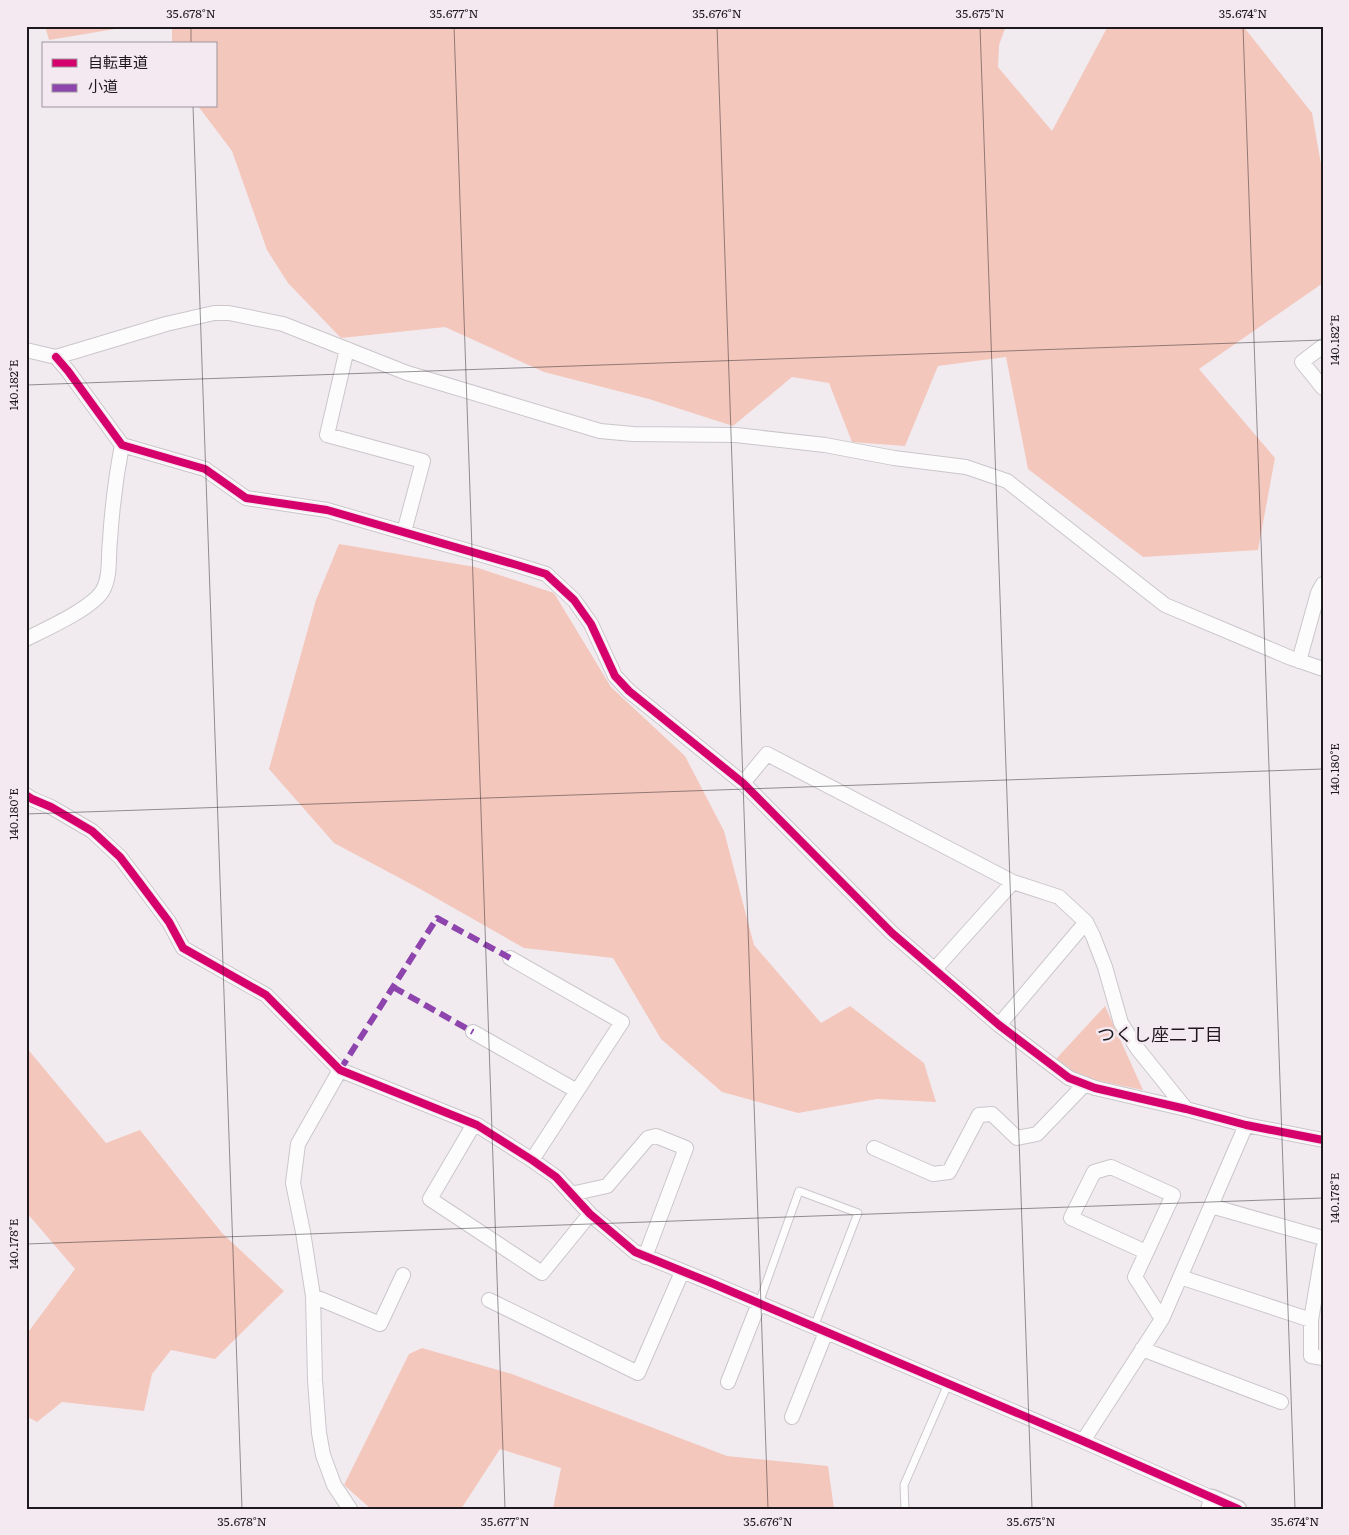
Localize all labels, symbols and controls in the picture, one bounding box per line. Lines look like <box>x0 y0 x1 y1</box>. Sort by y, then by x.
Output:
text: 35.678°N <box>166 4 216 22</box>
text: 35.677°N <box>429 4 479 22</box>
text: 35.676°N <box>692 4 742 22</box>
text: 35.675°N <box>956 4 1004 22</box>
text: 35.674°N <box>1219 4 1267 22</box>
legend <box>42 42 218 108</box>
text: 自転車道 <box>88 50 148 73</box>
text: 小道 <box>88 74 118 97</box>
text: 140.182°E <box>1325 314 1343 365</box>
text: 140.182°E <box>4 359 22 410</box>
text: 140.180°E <box>1325 743 1343 795</box>
text: 140.180°E <box>4 788 22 840</box>
district label: つくし座二丁目 <box>1097 1020 1223 1047</box>
text: 140.178°E <box>1325 1172 1343 1223</box>
text: 140.178°E <box>4 1218 22 1269</box>
text: 35.678°N <box>217 1512 267 1530</box>
text: 35.677°N <box>480 1512 530 1530</box>
text: 35.676°N <box>743 1512 793 1530</box>
text: 35.675°N <box>1007 1512 1055 1530</box>
text: 35.674°N <box>1271 1512 1319 1530</box>

